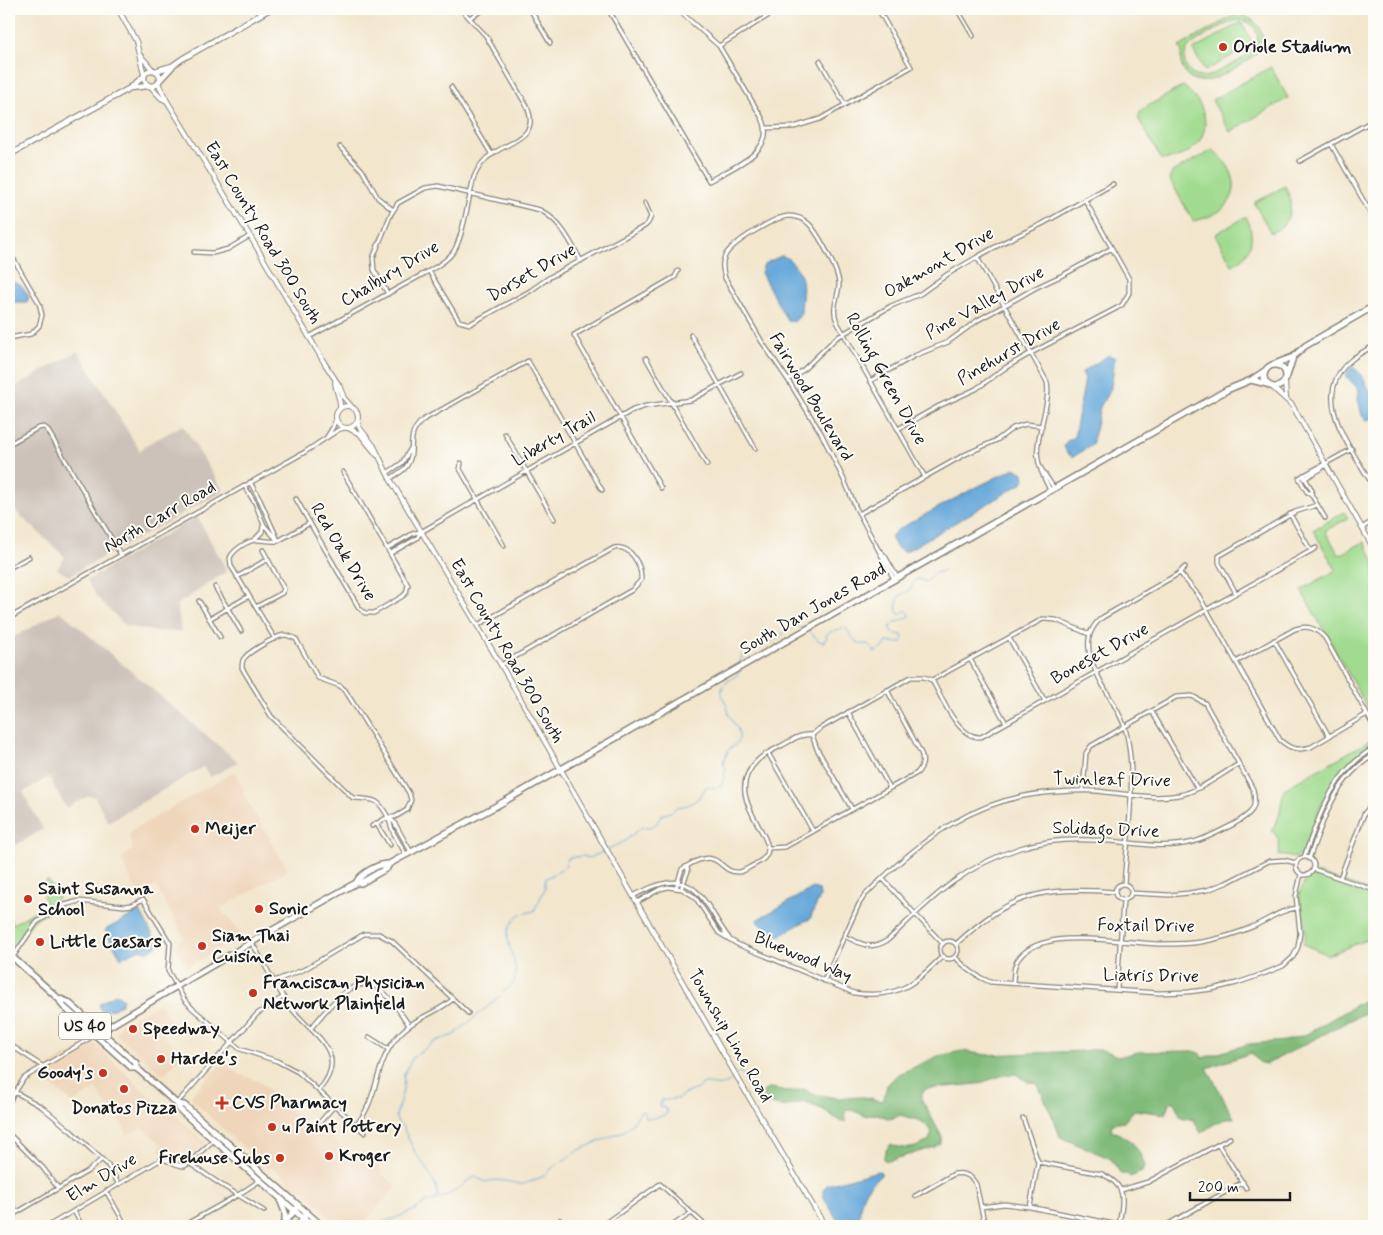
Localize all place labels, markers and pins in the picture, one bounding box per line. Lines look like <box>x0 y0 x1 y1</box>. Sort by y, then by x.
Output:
place label: Oriole Stadium <box>1233 35 1352 59</box>
marker: Oriole Stadium <box>1217 41 1229 53</box>
place label: Meijer <box>205 817 256 841</box>
marker: Meijer <box>189 823 201 835</box>
place label: Saint Susanna School <box>38 877 155 922</box>
marker: Saint Susanna School <box>22 893 34 905</box>
place label: Sonic <box>269 897 308 921</box>
marker: Sonic <box>253 903 265 915</box>
place label: Siam Thai Cuisine <box>212 924 290 969</box>
place label: Little Caesars <box>50 930 162 954</box>
marker: Little Caesars <box>34 936 46 948</box>
marker: Siam Thai Cuisine <box>196 940 208 952</box>
place label: Franciscan Physician Network Plainfield <box>263 971 425 1016</box>
marker: Franciscan Physician Network Plainfield <box>247 987 259 999</box>
place label: Speedway <box>143 1017 220 1041</box>
marker: Speedway <box>127 1023 139 1035</box>
place label: Hardee's <box>171 1047 237 1071</box>
marker: Hardee's <box>155 1053 167 1065</box>
place label: Goody's <box>37 1061 93 1085</box>
marker: Goody's <box>97 1067 109 1079</box>
marker: Donatos Pizza <box>118 1083 130 1095</box>
place label: CVS Pharmacy <box>232 1091 347 1115</box>
place label: Donatos Pizza <box>71 1096 177 1120</box>
marker: CVS Pharmacy <box>216 1097 228 1109</box>
place label: u Paint Pottery <box>282 1115 401 1139</box>
marker: u Paint Pottery <box>266 1121 278 1133</box>
place label: Kroger <box>339 1144 391 1168</box>
place label: Firehouse Subs <box>159 1146 270 1170</box>
marker: Kroger <box>323 1150 335 1162</box>
marker: Firehouse Subs <box>274 1152 286 1164</box>

